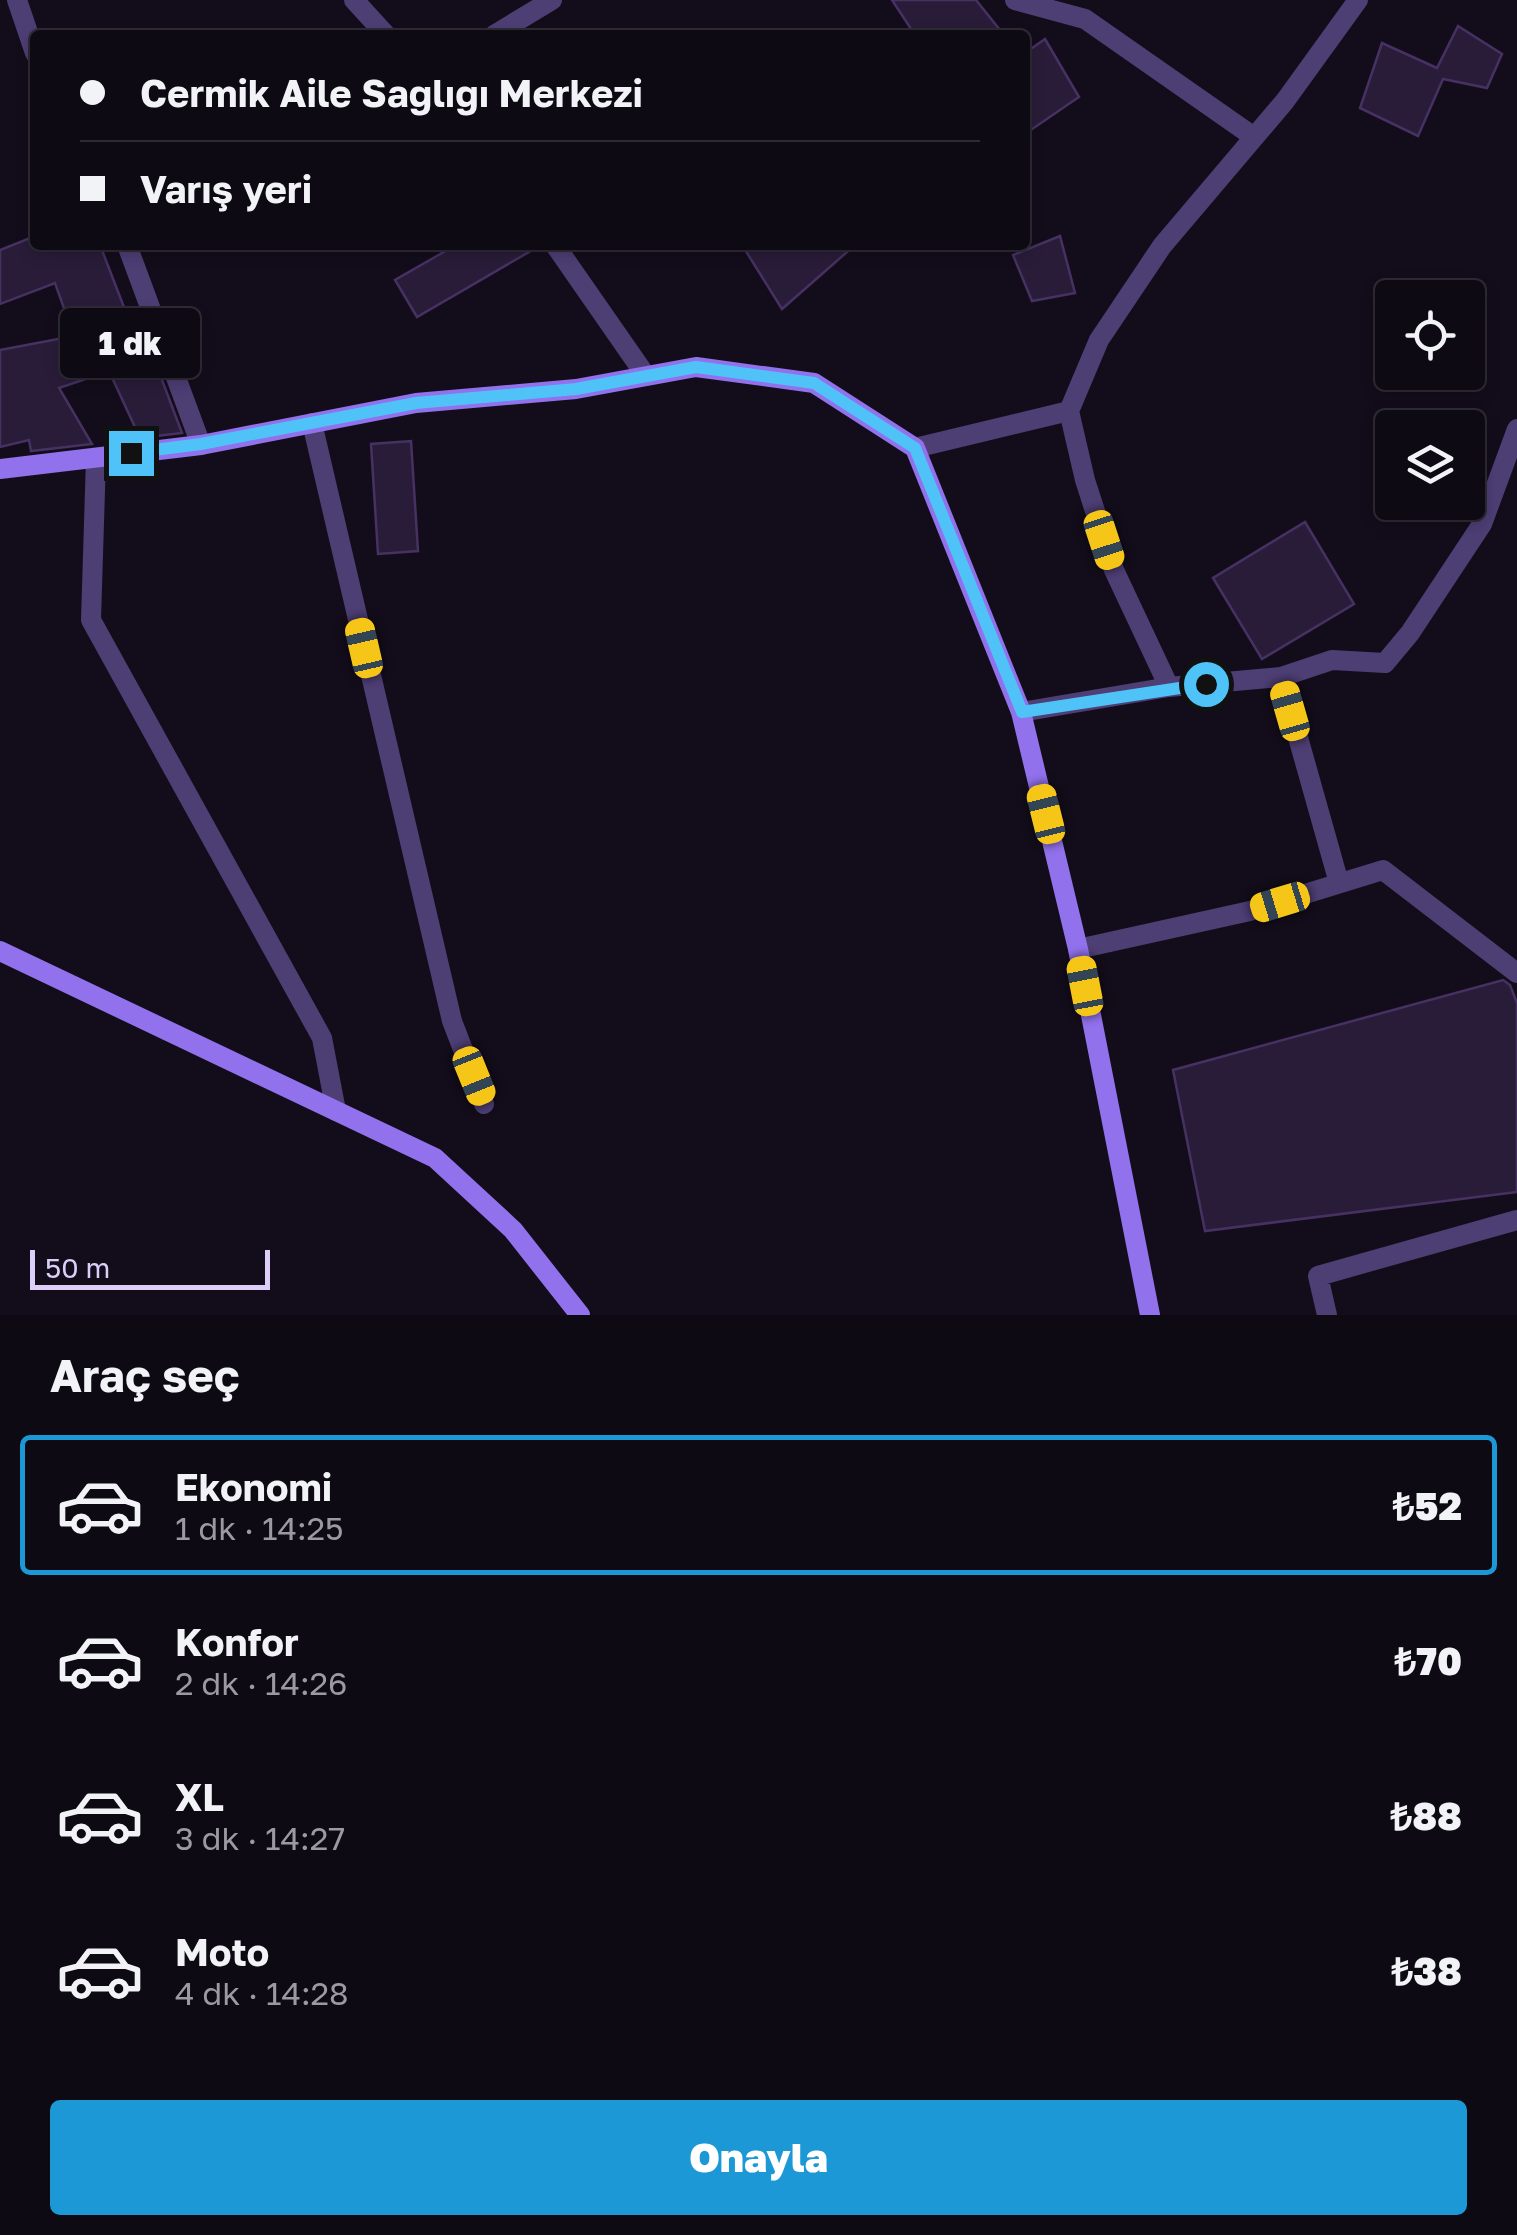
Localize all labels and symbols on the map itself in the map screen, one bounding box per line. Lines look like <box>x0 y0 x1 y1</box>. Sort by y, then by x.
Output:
callout: 1 dk <box>61 308 201 378</box>
route end <box>109 431 154 476</box>
car <box>1080 507 1128 573</box>
car <box>343 615 385 681</box>
route start <box>1184 662 1229 707</box>
car <box>1267 678 1313 744</box>
car <box>1024 781 1068 847</box>
car <box>1247 879 1313 925</box>
car <box>1065 954 1105 1018</box>
car <box>449 1043 499 1109</box>
scale bar <box>30 1245 270 1290</box>

